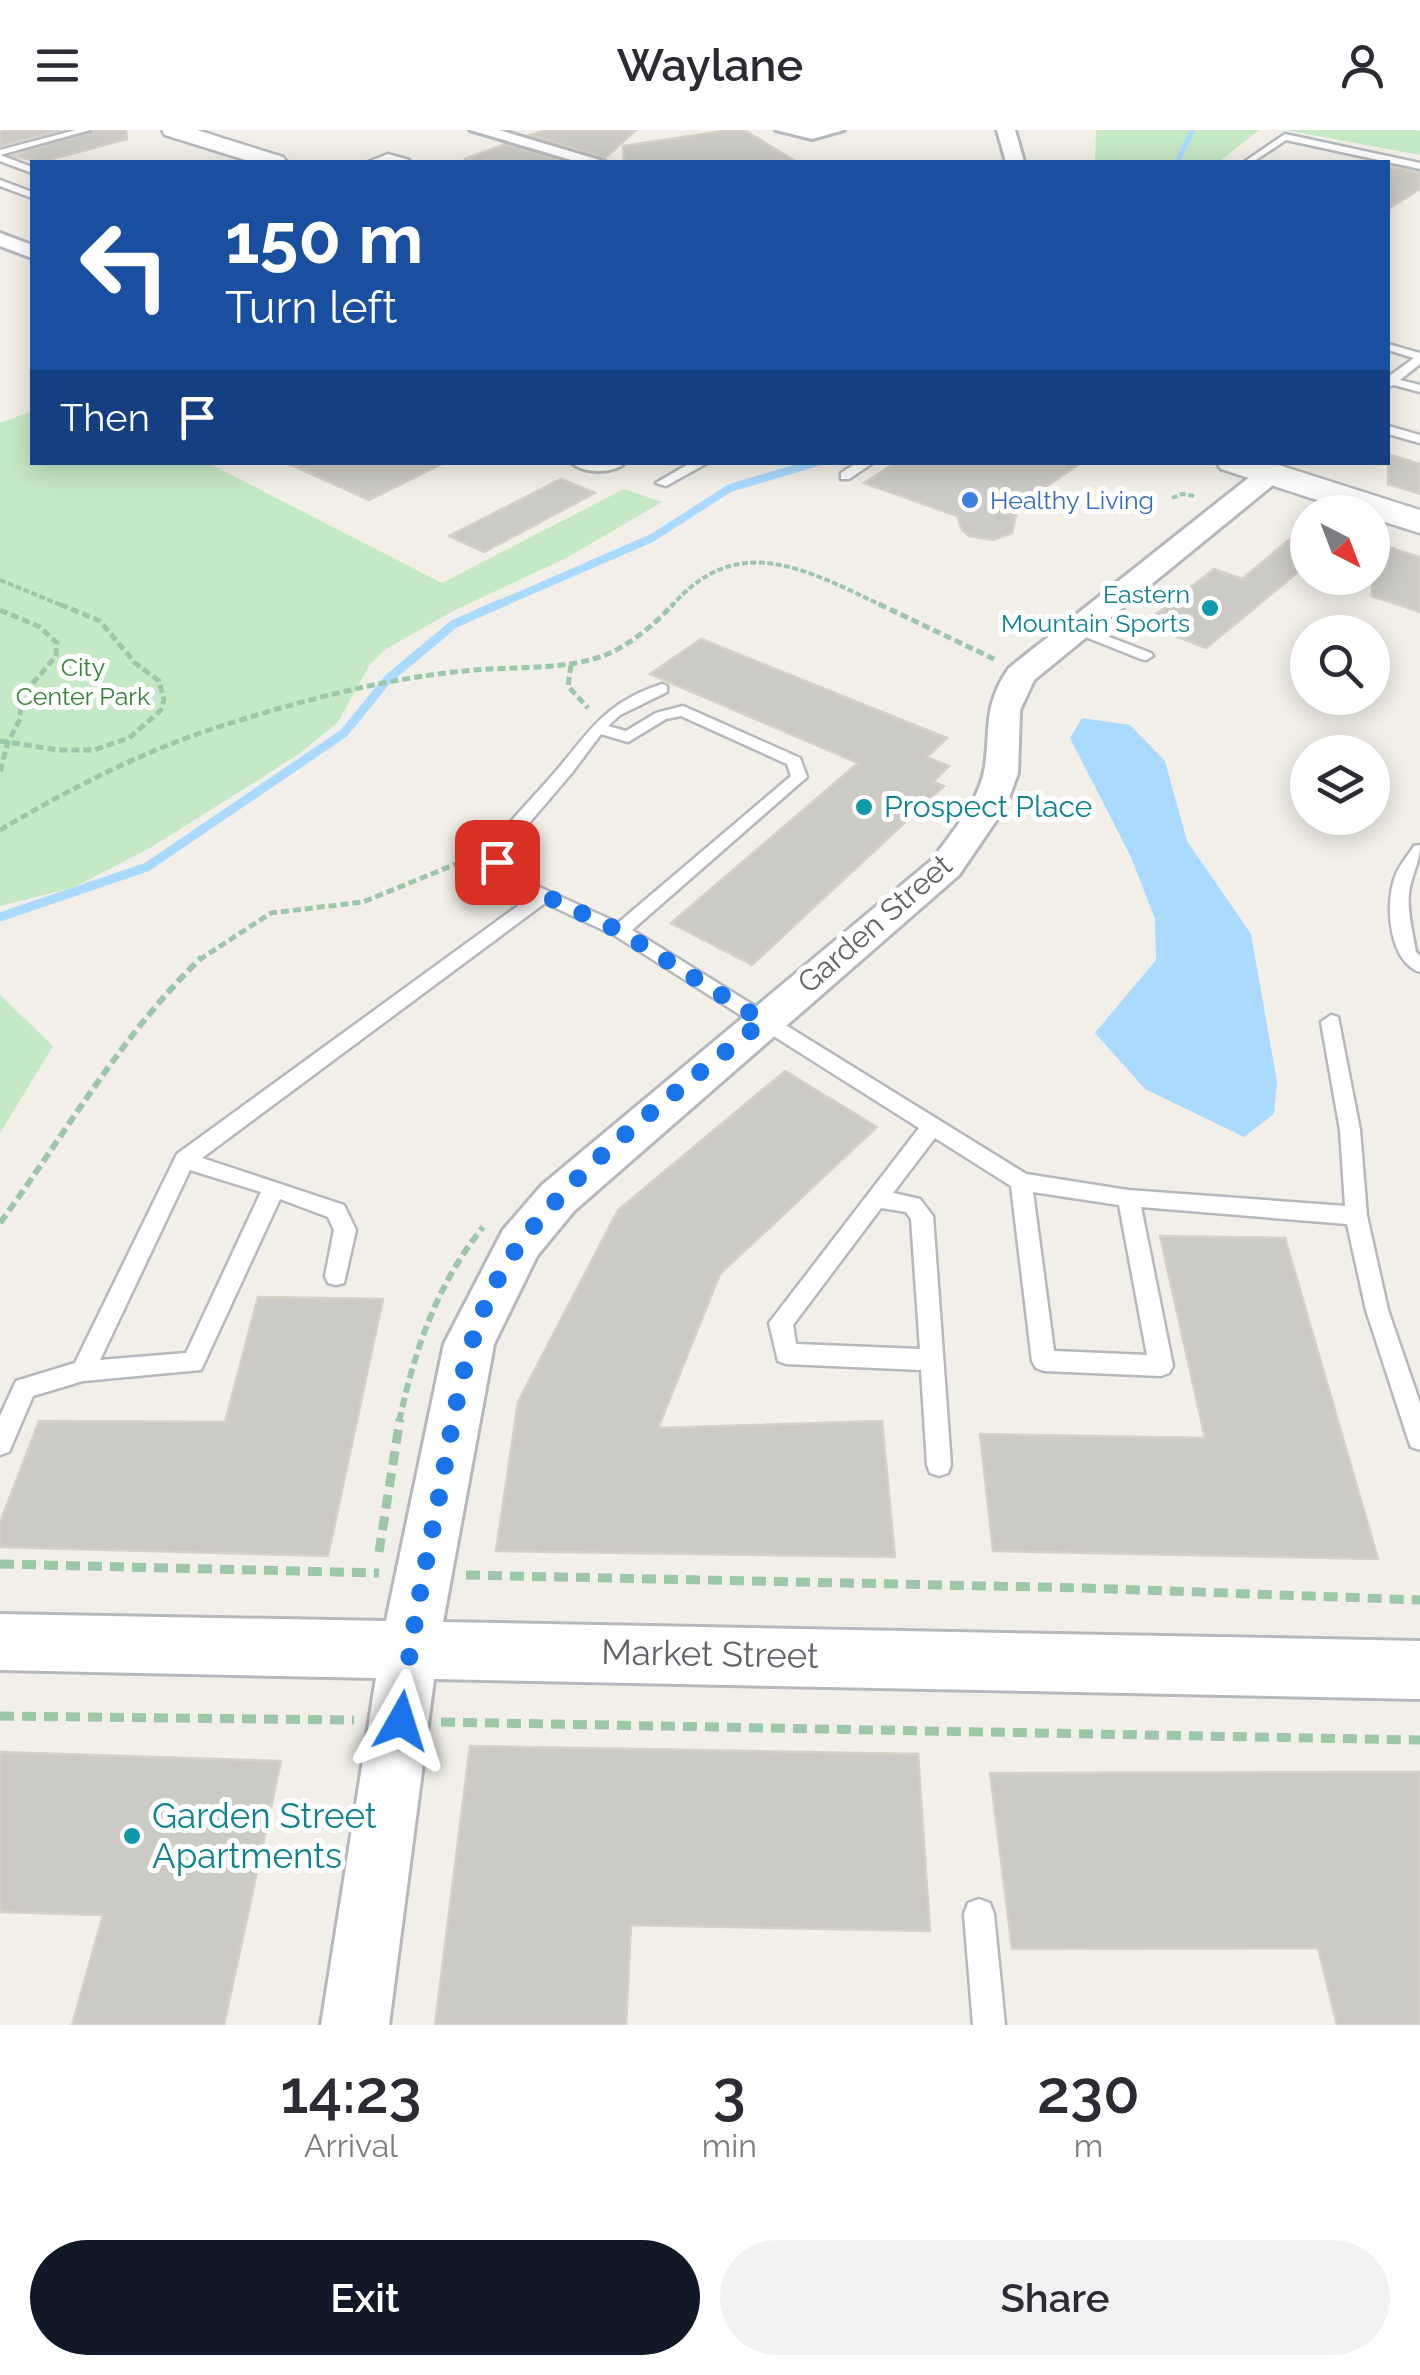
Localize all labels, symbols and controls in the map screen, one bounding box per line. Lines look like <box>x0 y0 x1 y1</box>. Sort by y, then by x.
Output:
icon: menu <box>30 38 85 93</box>
icon: person <box>1335 38 1390 93</box>
text: Waylane <box>617 39 803 92</box>
text: 150 m <box>225 197 423 279</box>
icon: left <box>60 200 190 330</box>
text: Turn left <box>225 281 397 334</box>
icon: arrive <box>170 390 225 445</box>
text: Then <box>60 395 150 440</box>
place label: Healthy Living <box>990 485 1154 515</box>
marker: Healthy Living <box>959 489 981 511</box>
north arrow <box>1290 495 1390 595</box>
map controls <box>1290 495 1390 835</box>
place label: Eastern Mountain Sports <box>1001 579 1190 638</box>
marker: Eastern Mountain Sports <box>1199 597 1221 619</box>
button: search <box>1290 615 1390 715</box>
park label: City Center Park <box>16 652 151 711</box>
button: layers <box>1290 735 1390 835</box>
place label: Prospect Place <box>884 789 1092 824</box>
marker: Prospect Place <box>853 796 875 818</box>
pin <box>455 820 540 905</box>
icon: arrive <box>470 835 525 890</box>
street label: Garden Street <box>791 847 959 1000</box>
street label: Market Street <box>601 1631 819 1676</box>
position arrow <box>349 1669 453 1773</box>
place label: Garden Street Apartments <box>152 1795 377 1876</box>
marker: Garden Street Apartments <box>121 1825 143 1847</box>
text: 14:23 <box>280 2057 422 2127</box>
text: 3 <box>713 2057 746 2127</box>
text: 230 <box>1037 2057 1140 2127</box>
text: Arrival <box>304 2127 398 2164</box>
text: min <box>702 2127 757 2164</box>
text: m <box>1074 2127 1103 2164</box>
button: Exit <box>30 2240 700 2355</box>
button: Share <box>720 2240 1390 2355</box>

